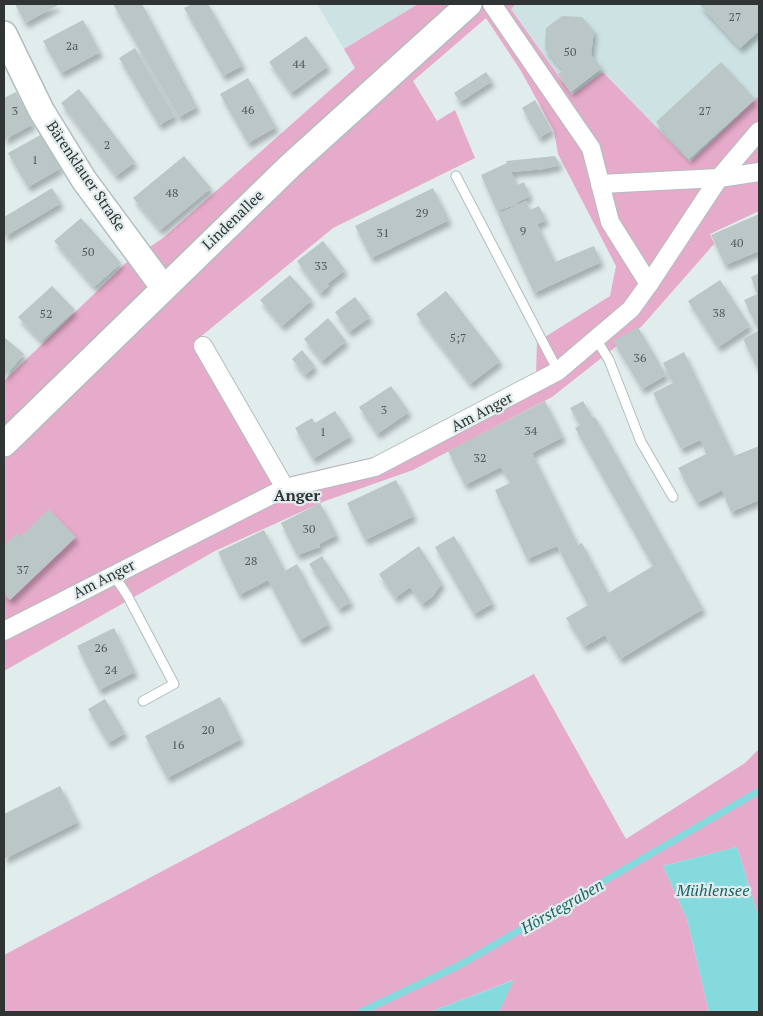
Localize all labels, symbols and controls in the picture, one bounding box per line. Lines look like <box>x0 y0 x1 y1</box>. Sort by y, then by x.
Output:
house number: 27 <box>729 9 741 24</box>
house number: 2a <box>66 38 78 53</box>
house number: 50 <box>564 44 576 59</box>
house number: 44 <box>293 56 306 71</box>
house number: 46 <box>242 102 255 117</box>
house number: 3 <box>12 103 18 118</box>
house number: 27 <box>699 103 711 118</box>
street label: Bärenklauer Straße <box>43 117 131 234</box>
house number: 2 <box>104 137 110 152</box>
house number: 1 <box>32 152 38 167</box>
house number: 48 <box>166 185 178 200</box>
street label: Lindenallee <box>197 185 267 254</box>
house number: 29 <box>416 205 428 220</box>
house number: 9 <box>520 223 526 238</box>
house number: 31 <box>377 225 389 240</box>
house number: 40 <box>731 235 743 250</box>
house number: 50 <box>82 244 94 259</box>
house number: 33 <box>315 258 327 273</box>
house number: 38 <box>713 305 725 320</box>
house number: 52 <box>40 306 52 321</box>
house number: 5;7 <box>450 330 466 345</box>
house number: 36 <box>634 350 647 365</box>
street label: Am Anger <box>447 386 516 436</box>
house number: 3 <box>381 402 387 417</box>
house number: 34 <box>525 423 538 438</box>
house number: 1 <box>320 424 326 439</box>
house number: 32 <box>474 450 486 465</box>
district label: Anger <box>274 484 320 506</box>
house number: 30 <box>303 521 315 536</box>
house number: 28 <box>245 553 257 568</box>
street label: Am Anger <box>69 554 138 602</box>
house number: 37 <box>17 562 29 577</box>
house number: 26 <box>95 640 108 655</box>
house number: 24 <box>105 662 118 677</box>
house number: 20 <box>202 722 214 737</box>
house number: 16 <box>172 737 185 752</box>
water label: Hörstegraben <box>516 873 607 939</box>
water label: Mühlensee <box>676 879 749 901</box>

